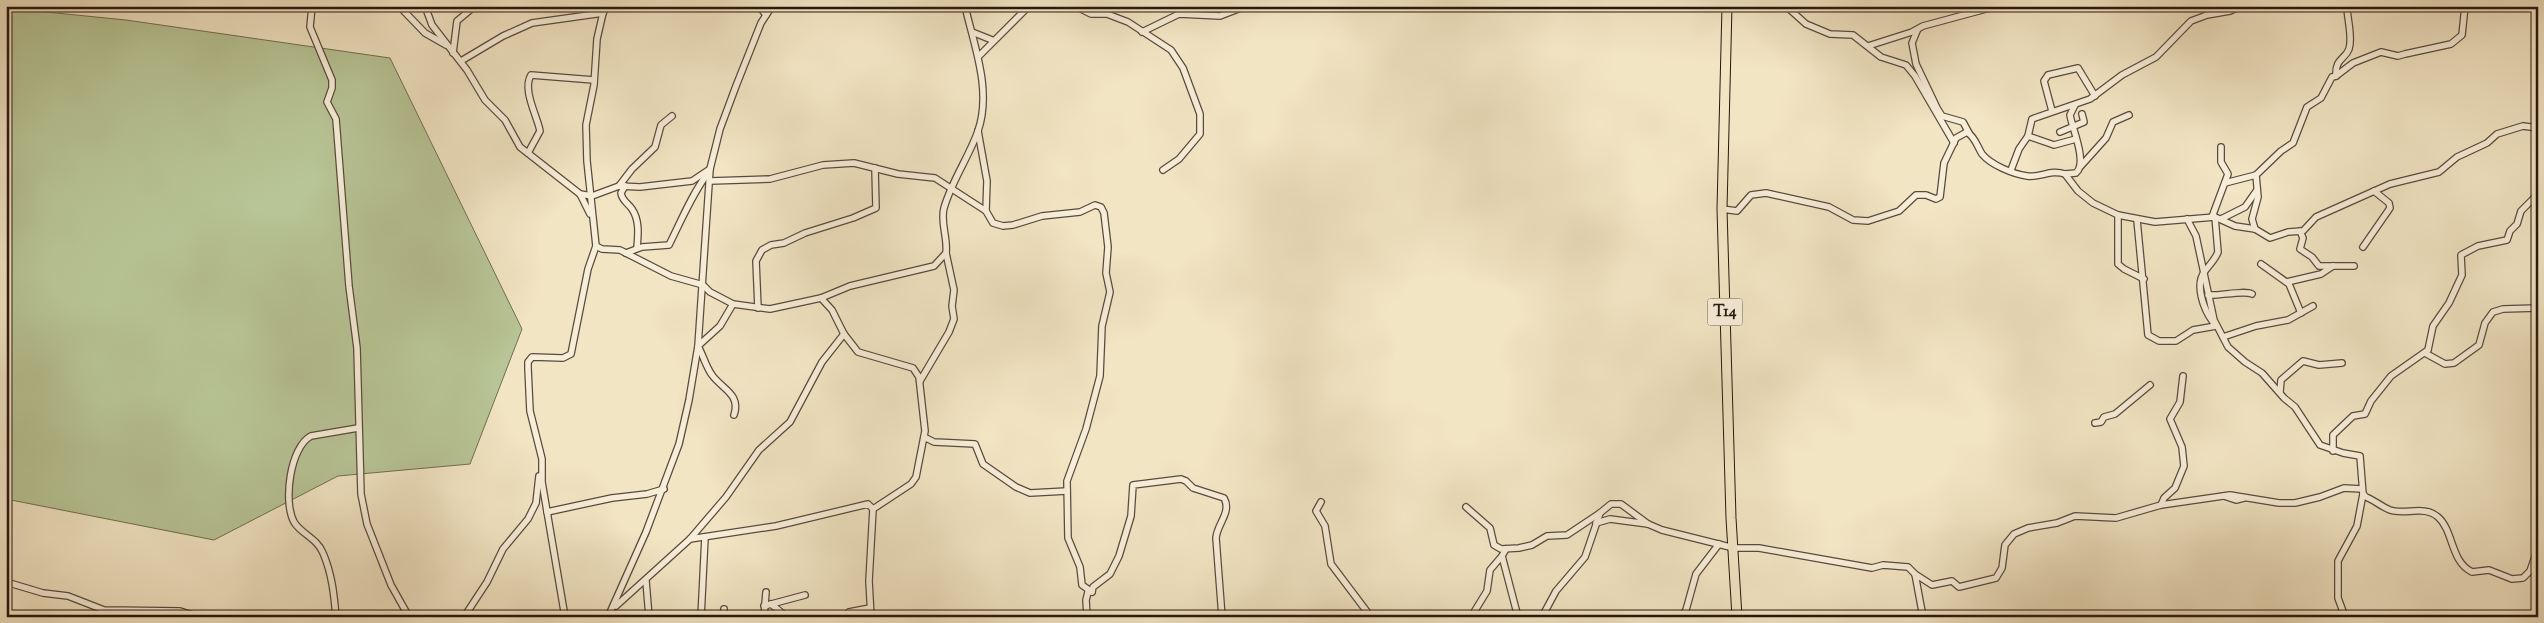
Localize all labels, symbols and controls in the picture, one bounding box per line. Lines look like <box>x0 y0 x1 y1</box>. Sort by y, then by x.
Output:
road number: T14 <box>1708 298 1742 326</box>

